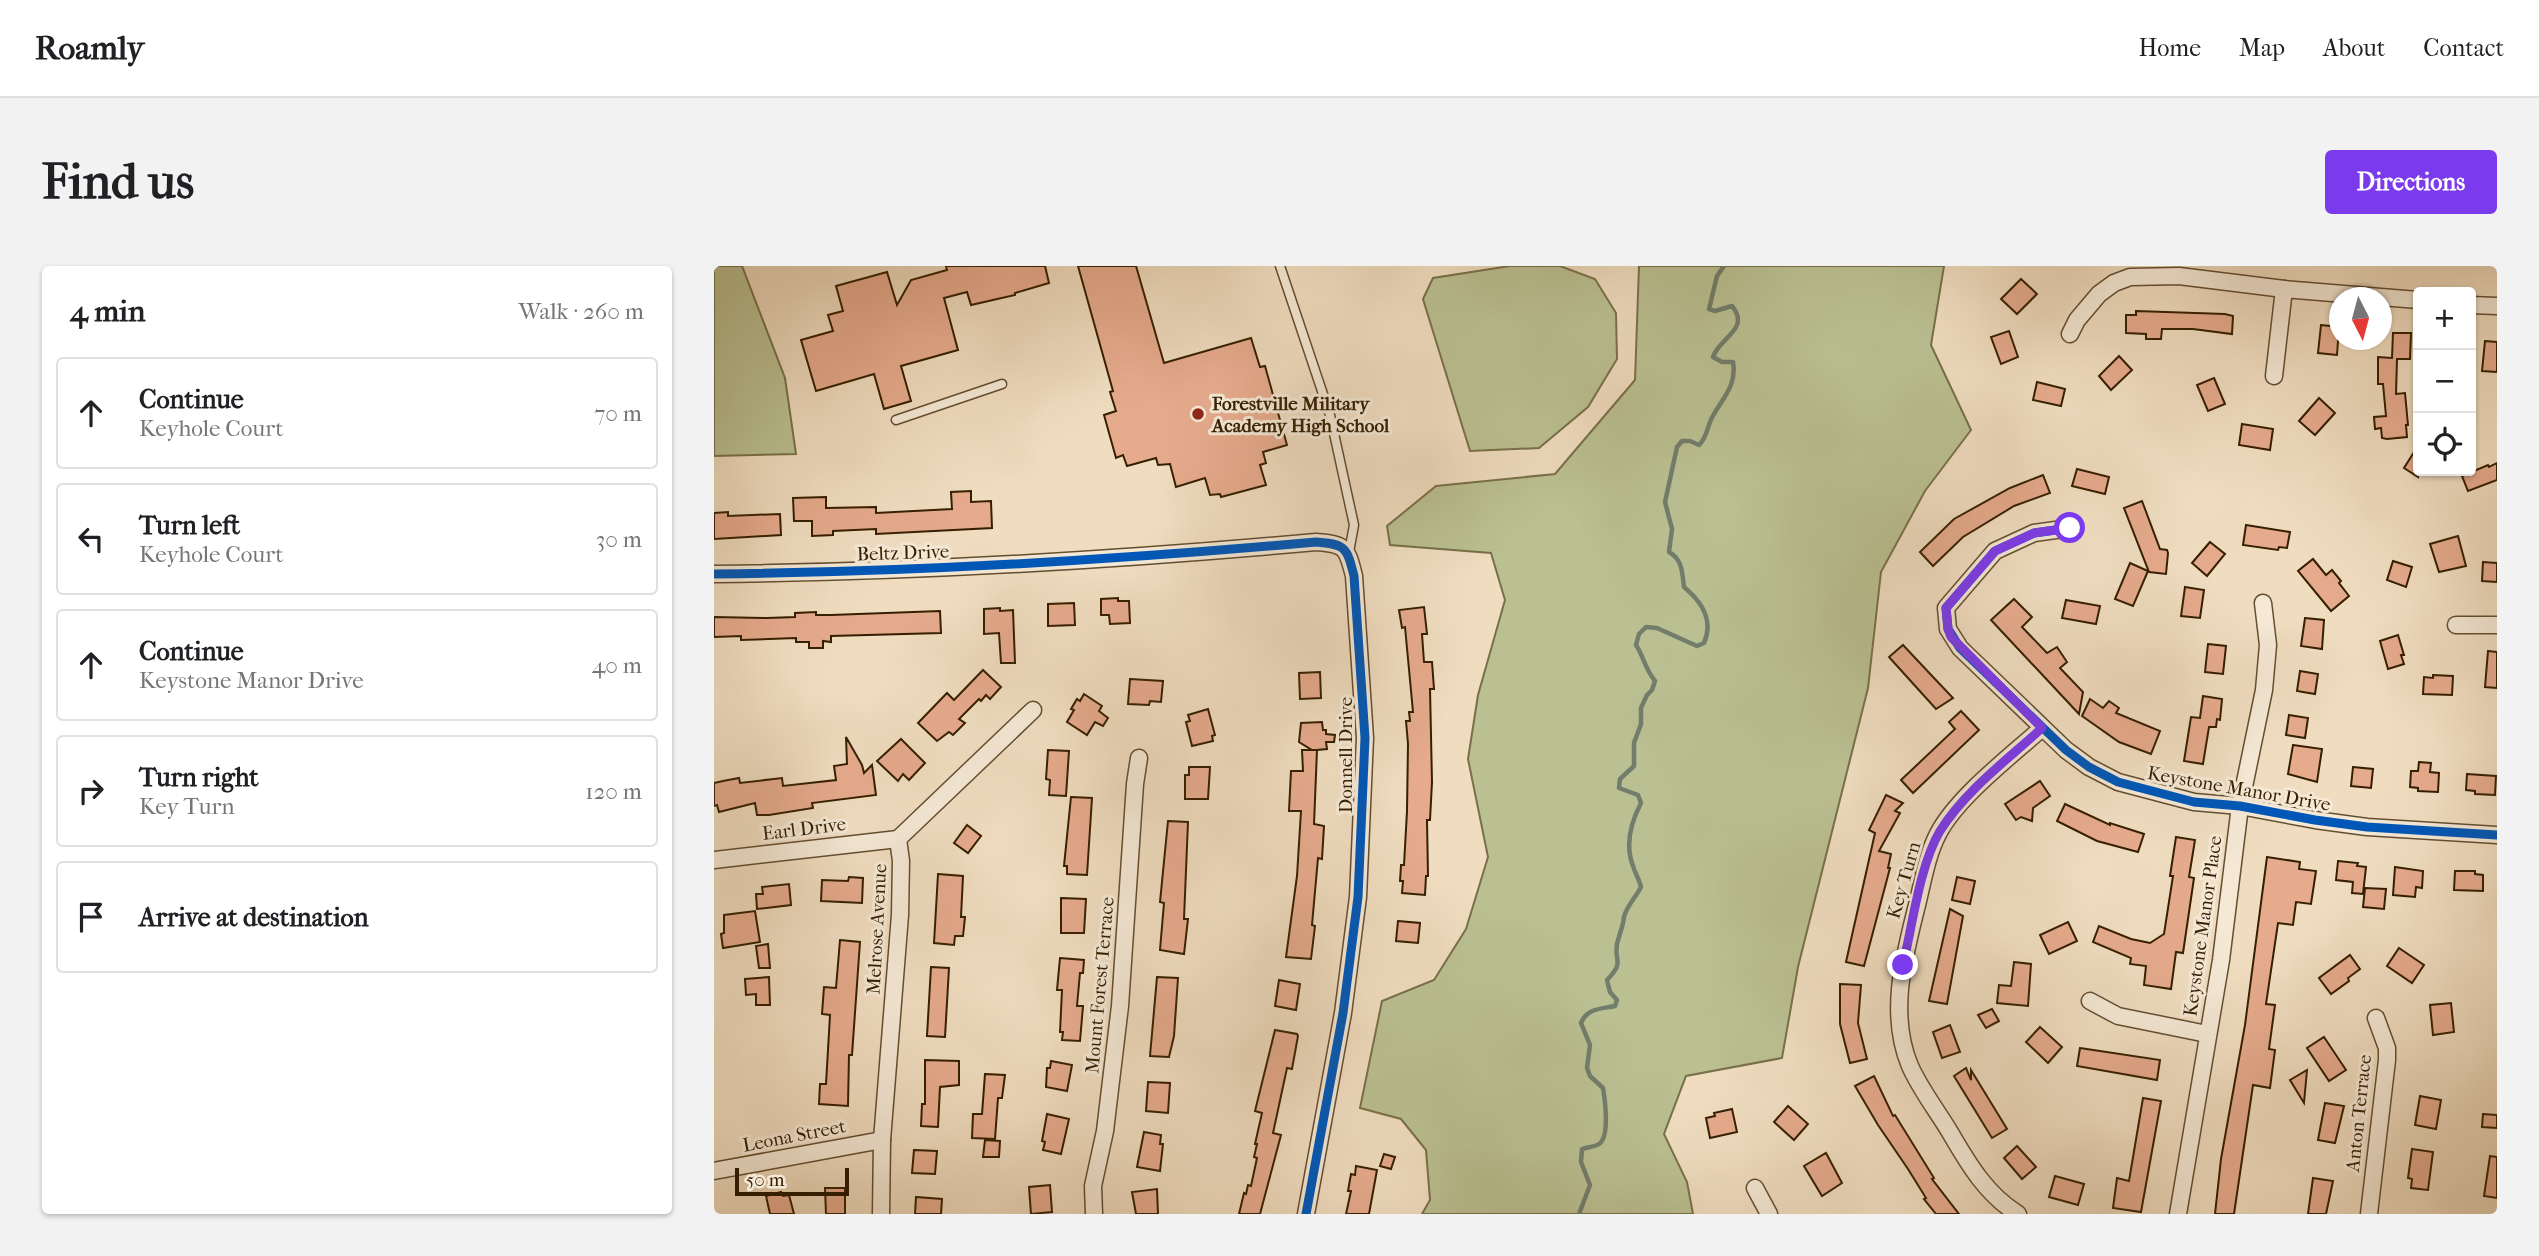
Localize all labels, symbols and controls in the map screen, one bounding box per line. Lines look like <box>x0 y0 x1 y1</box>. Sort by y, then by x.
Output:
text: Roamly <box>35 29 144 68</box>
text: Home <box>2139 34 2201 62</box>
text: Map <box>2239 34 2285 62</box>
text: About <box>2323 34 2385 62</box>
text: Contact <box>2423 34 2504 62</box>
button: Directions <box>2325 150 2497 214</box>
text: Find us <box>42 153 194 211</box>
north arrow <box>2329 287 2392 350</box>
map controls <box>2413 287 2476 476</box>
button: + <box>2413 287 2476 350</box>
text: 4 min <box>70 294 145 329</box>
text: Walk · 260 m <box>519 298 644 325</box>
button: − <box>2413 350 2476 413</box>
text: Continue <box>139 384 244 415</box>
place label: Forestville Military Academy High School <box>1211 393 1390 437</box>
icon: ahead <box>72 394 110 432</box>
text: 70 m <box>594 400 642 427</box>
marker: Forestville Military Academy High School <box>1190 406 1206 422</box>
button: locate <box>2413 413 2476 476</box>
text: Keyhole Court <box>139 415 283 442</box>
text: Turn left <box>139 510 240 541</box>
route start <box>2054 512 2085 543</box>
icon: left <box>72 520 110 558</box>
text: 30 m <box>596 526 642 553</box>
street label: Beltz Drive <box>856 540 950 566</box>
text: Keyhole Court <box>139 541 283 568</box>
text: Continue <box>139 636 244 667</box>
icon: ahead <box>72 646 110 684</box>
text: 40 m <box>592 652 642 679</box>
text: Keystone Manor Drive <box>139 667 364 694</box>
street label: Donnell Drive <box>1335 697 1357 813</box>
text: Turn right <box>139 762 259 793</box>
street label: Keystone Manor Drive <box>2146 762 2332 816</box>
icon: right <box>72 772 110 810</box>
text: 120 m <box>585 778 642 805</box>
text: Key Turn <box>139 793 235 820</box>
street label: Earl Drive <box>761 813 847 845</box>
street label: Keystone Manor Place <box>2179 834 2227 1018</box>
street label: Key Turn <box>1882 839 1925 921</box>
street label: Melrose Avenue <box>863 863 891 995</box>
street label: Mount Forest Terrace <box>1081 896 1119 1074</box>
icon: arrive <box>72 898 110 936</box>
text: Arrive at destination <box>139 902 369 933</box>
route end <box>1887 949 1918 980</box>
street label: Anton Terrace <box>2342 1053 2376 1174</box>
street label: Leona Street <box>741 1115 848 1157</box>
scale bar <box>735 1165 849 1197</box>
text: 50 m <box>746 1169 785 1191</box>

